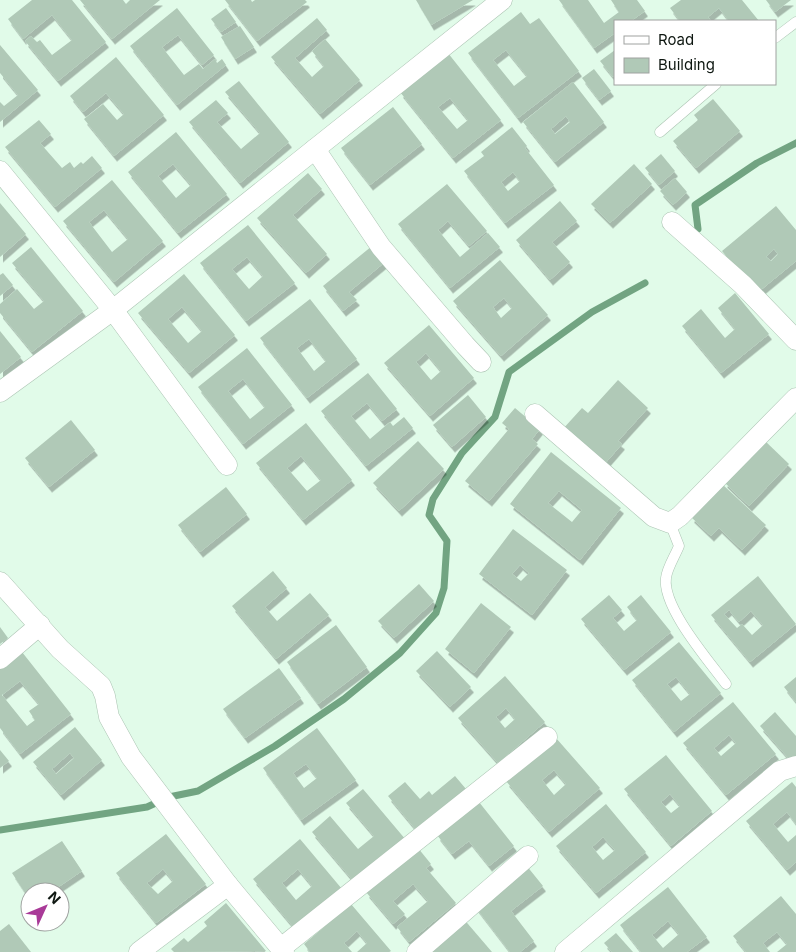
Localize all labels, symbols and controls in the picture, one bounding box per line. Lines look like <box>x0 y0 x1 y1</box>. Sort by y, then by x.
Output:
legend <box>614 20 776 85</box>
text: Road <box>658 30 694 49</box>
text: Building <box>658 55 715 74</box>
north arrow <box>20 882 70 932</box>
text: N <box>45 888 65 907</box>

